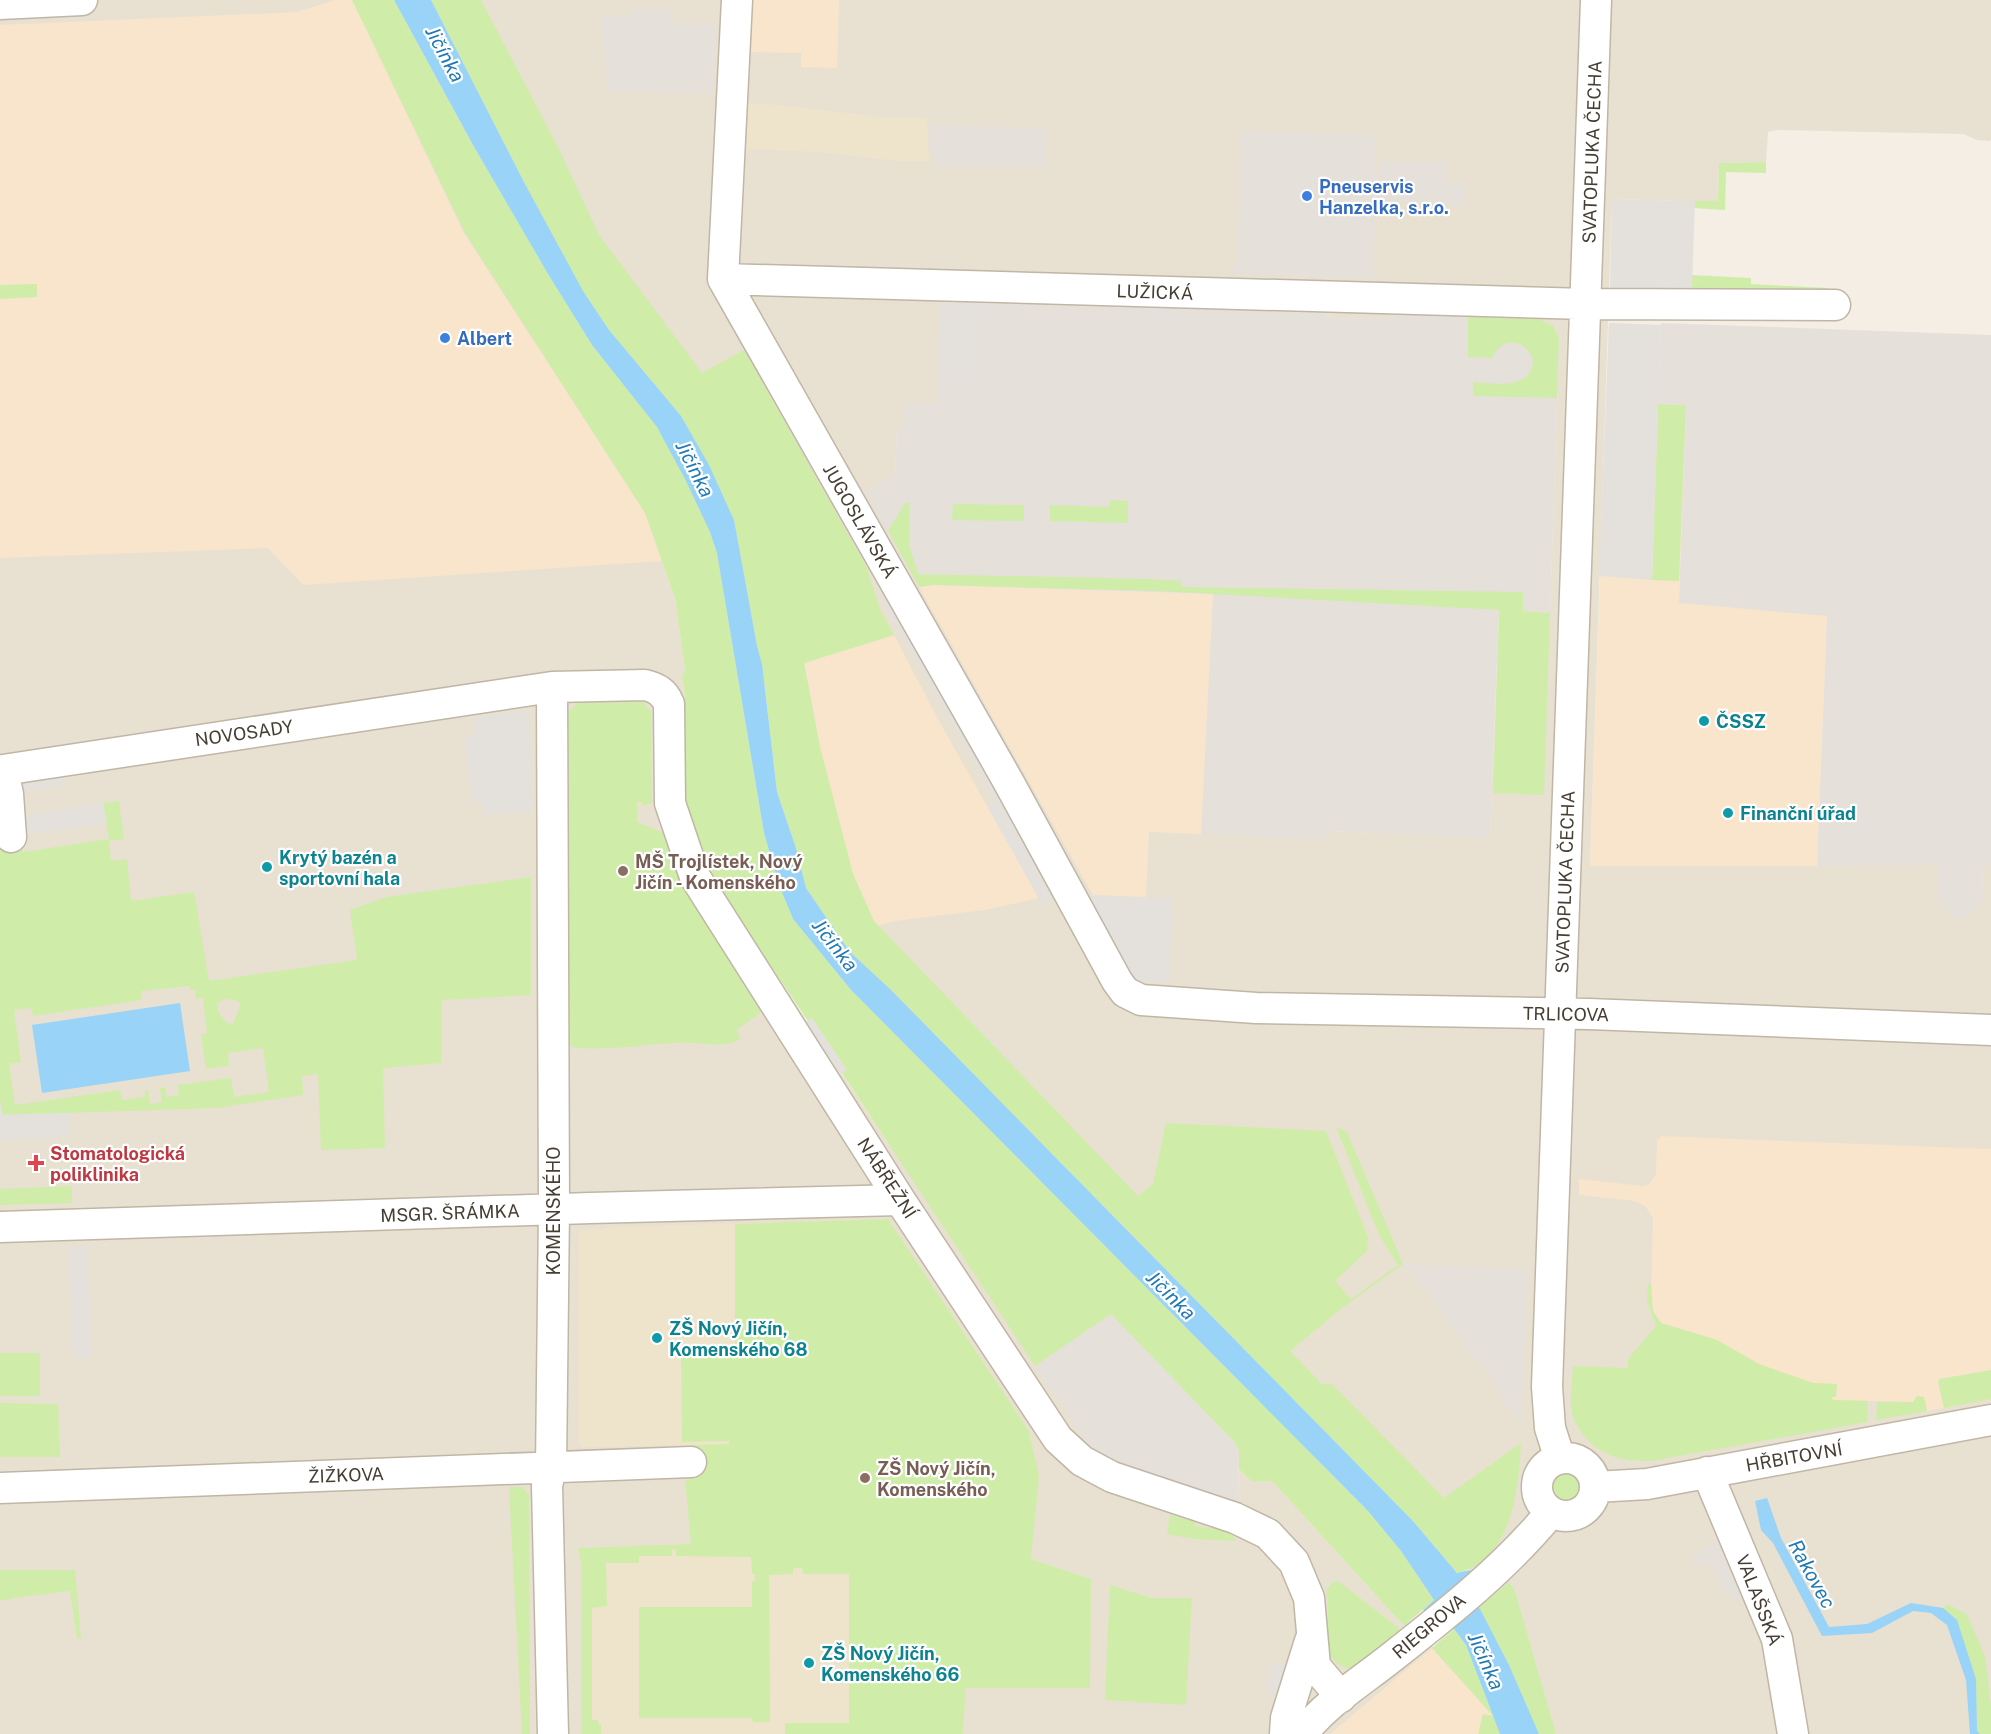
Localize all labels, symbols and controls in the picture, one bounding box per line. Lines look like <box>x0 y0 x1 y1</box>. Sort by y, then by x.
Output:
water label: Jičínka <box>420 22 470 86</box>
street label: SVATOPLUKA ČECHA <box>1578 60 1606 244</box>
place label: Pneuservis Hanzelka, s.r.o. <box>1319 176 1449 218</box>
marker: Pneuservis Hanzelka, s.r.o. <box>1300 189 1314 203</box>
street label: LUŽICKÁ <box>1116 279 1194 304</box>
place label: Albert <box>457 328 512 349</box>
marker: Albert <box>438 331 452 345</box>
water label: Jičínka <box>671 437 719 501</box>
street label: JUGOSLÁVSKÁ <box>819 460 902 582</box>
place label: ČSSZ <box>1716 710 1766 732</box>
marker: ČSSZ <box>1697 714 1711 728</box>
street label: NOVOSADY <box>194 716 294 750</box>
street label: SVATOPLUKA ČECHA <box>1551 790 1579 974</box>
place label: Finanční úřad <box>1740 803 1856 824</box>
marker: Finanční úřad <box>1721 806 1735 820</box>
place label: Krytý bazén a sportovní hala <box>279 847 400 889</box>
place label: MŠ Trojlístek, Nový Jičín - Komenského <box>635 850 803 893</box>
marker: Krytý bazén a sportovní hala <box>260 860 274 874</box>
marker: MŠ Trojlístek, Nový Jičín - Komenského <box>616 864 630 878</box>
water label: Jičínka <box>807 914 863 976</box>
street label: TRLICOVA <box>1523 1003 1610 1025</box>
street label: NÁBŘEŽNÍ <box>853 1133 922 1223</box>
place label: Stomatologická poliklinika <box>50 1143 185 1185</box>
street label: KOMENSKÉHO <box>542 1147 564 1275</box>
marker: Stomatologická poliklinika <box>27 1154 45 1172</box>
street label: MSGR. ŠRÁMKA <box>380 1199 520 1226</box>
water label: Jičínka <box>1141 1265 1201 1325</box>
place label: ZŠ Nový Jičín, Komenského 68 <box>669 1317 808 1360</box>
marker: ZŠ Nový Jičín, Komenského 68 <box>650 1331 664 1345</box>
street label: HŘBITOVNÍ <box>1744 1437 1845 1476</box>
place label: ZŠ Nový Jičín, Komenského <box>877 1457 996 1500</box>
street label: ŽIŽKOVA <box>308 1463 385 1487</box>
marker: ZŠ Nový Jičín, Komenského <box>858 1471 872 1485</box>
water label: Rakovec <box>1783 1535 1841 1613</box>
street label: VALAŠSKÁ <box>1732 1551 1787 1649</box>
street label: RIEGROVA <box>1388 1589 1470 1663</box>
water label: Jičínka <box>1463 1629 1509 1693</box>
place label: ZŠ Nový Jičín, Komenského 66 <box>821 1642 959 1685</box>
marker: ZŠ Nový Jičín, Komenského 66 <box>802 1656 816 1670</box>

